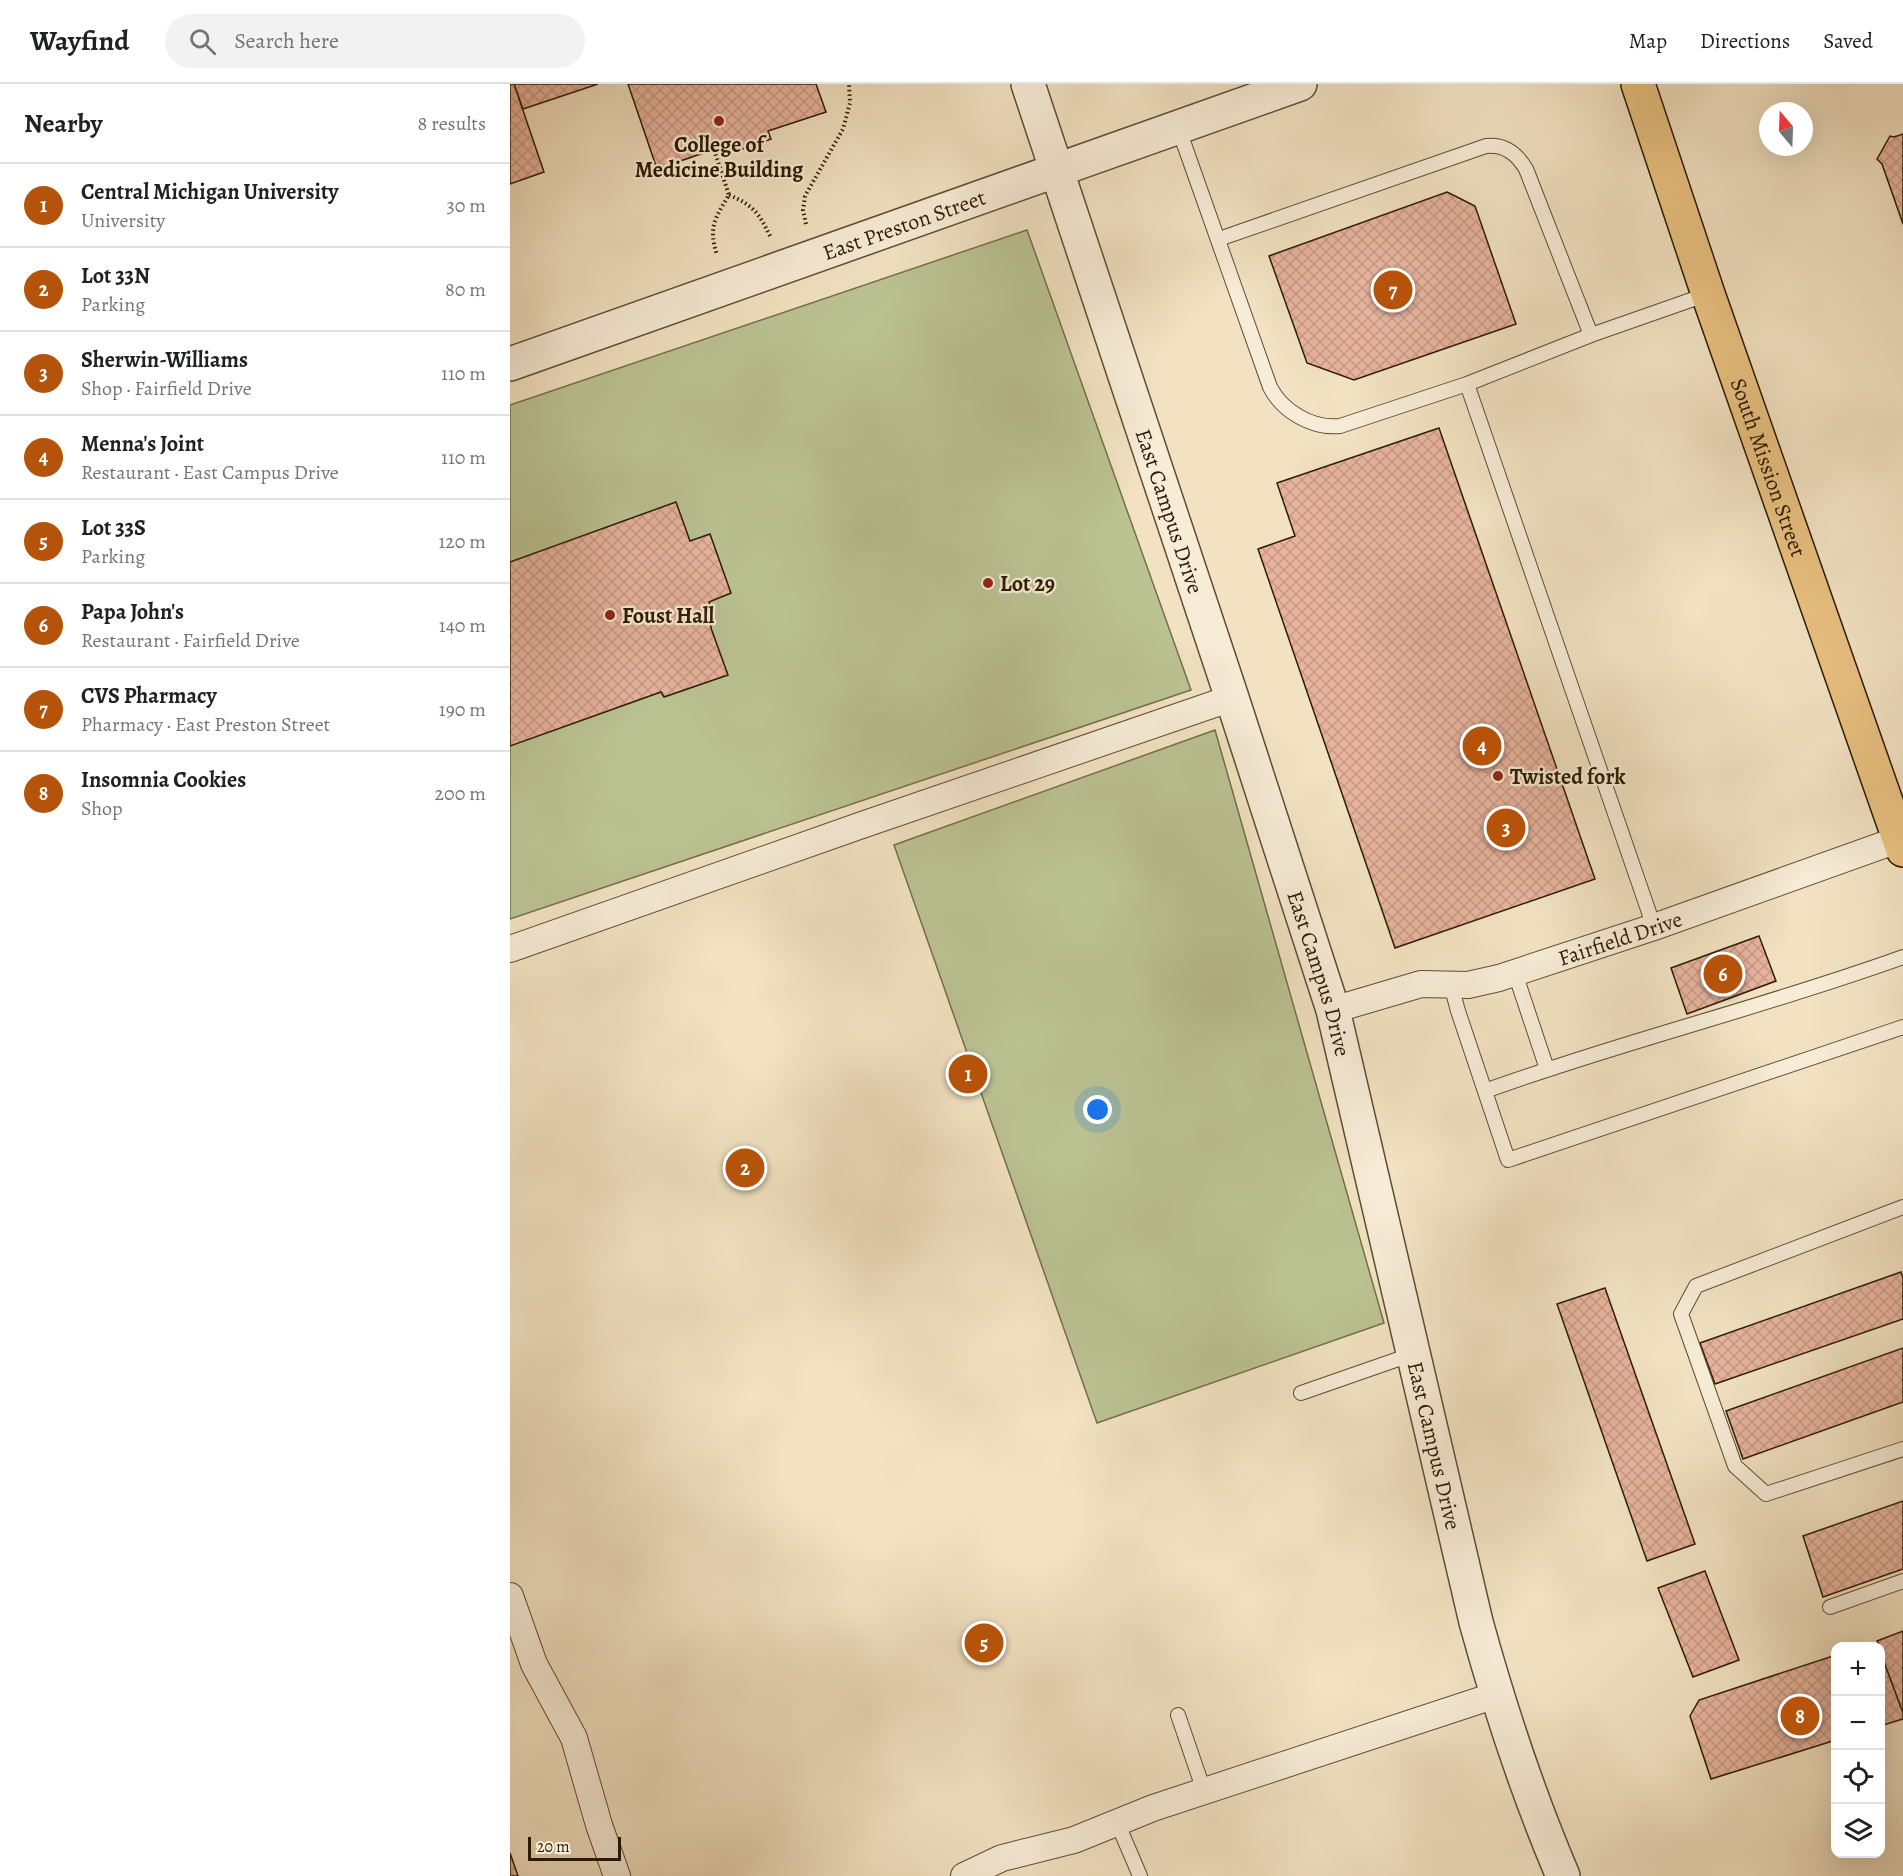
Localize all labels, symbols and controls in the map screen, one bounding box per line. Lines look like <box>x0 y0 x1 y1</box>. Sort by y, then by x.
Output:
search box <box>165 14 585 68</box>
text: Wayfind <box>30 22 129 60</box>
icon: search <box>186 25 219 58</box>
text: Search here <box>234 26 339 56</box>
text: Map <box>1629 27 1667 55</box>
text: Directions <box>1700 27 1790 55</box>
text: Saved <box>1823 27 1873 55</box>
north arrow <box>1759 102 1813 156</box>
text: Nearby <box>24 106 103 141</box>
text: 8 results <box>418 110 486 137</box>
marker: College of Medicine Building <box>712 114 726 128</box>
place label: College of Medicine Building <box>635 130 804 185</box>
text: Central Michigan University <box>81 177 338 207</box>
street label: East Preston Street <box>819 183 990 268</box>
text: 1 <box>40 192 47 219</box>
text: 30 m <box>446 192 486 219</box>
text: University <box>81 207 165 234</box>
text: Lot 33N <box>81 261 150 291</box>
pin: 7 <box>1374 268 1412 312</box>
text: 2 <box>39 276 48 303</box>
text: 80 m <box>445 276 486 303</box>
text: Parking <box>81 291 145 318</box>
text: Sherwin-Williams <box>81 345 248 375</box>
text: 3 <box>39 360 48 387</box>
text: 110 m <box>441 360 486 387</box>
street label: South Mission Street <box>1723 374 1813 561</box>
text: Shop · Fairfield Drive <box>81 375 252 402</box>
street label: East Campus Drive <box>1128 425 1210 598</box>
text: Menna's Joint <box>81 429 204 459</box>
text: 4 <box>39 444 48 471</box>
text: 110 m <box>441 444 486 471</box>
text: Restaurant · East Campus Drive <box>81 459 339 486</box>
text: Lot 33S <box>81 513 146 543</box>
text: 5 <box>39 528 48 555</box>
text: 120 m <box>438 528 486 555</box>
text: Parking <box>81 543 145 570</box>
place label: Lot 29 <box>1000 569 1055 599</box>
marker: Lot 29 <box>981 576 995 590</box>
text: Papa John's <box>81 597 184 627</box>
place label: Foust Hall <box>622 601 715 631</box>
marker: Foust Hall <box>603 608 617 622</box>
text: 6 <box>39 612 48 639</box>
text: 140 m <box>439 612 486 639</box>
text: Restaurant · Fairfield Drive <box>81 627 300 654</box>
text: CVS Pharmacy <box>81 681 217 711</box>
text: 7 <box>39 696 48 723</box>
text: 190 m <box>439 696 486 723</box>
text: Pharmacy · East Preston Street <box>81 711 330 738</box>
pin: 4 <box>1462 724 1502 768</box>
place label: Twisted fork <box>1510 762 1626 792</box>
text: Insomnia Cookies <box>81 765 246 795</box>
marker: Twisted fork <box>1491 769 1505 783</box>
text: 8 <box>39 780 48 807</box>
text: 200 m <box>435 780 486 807</box>
text: Shop <box>81 795 123 822</box>
pin: 3 <box>1486 806 1526 850</box>
street label: East Campus Drive <box>1279 887 1357 1059</box>
street label: Fairfield Drive <box>1554 904 1686 974</box>
pin: 6 <box>1704 952 1742 996</box>
pin: 1 <box>948 1052 988 1096</box>
your location <box>1083 1095 1112 1124</box>
pin: 2 <box>726 1146 764 1190</box>
street label: East Campus Drive <box>1400 1358 1468 1533</box>
pin: 5 <box>964 1620 1004 1666</box>
map controls <box>1831 1642 1885 1858</box>
button: + <box>1831 1642 1885 1696</box>
pin: 8 <box>1780 1694 1820 1738</box>
button: − <box>1831 1696 1885 1750</box>
button: locate <box>1831 1750 1885 1804</box>
button: layers <box>1831 1804 1885 1858</box>
scale bar <box>528 1834 621 1862</box>
text: 20 m <box>537 1836 570 1858</box>

